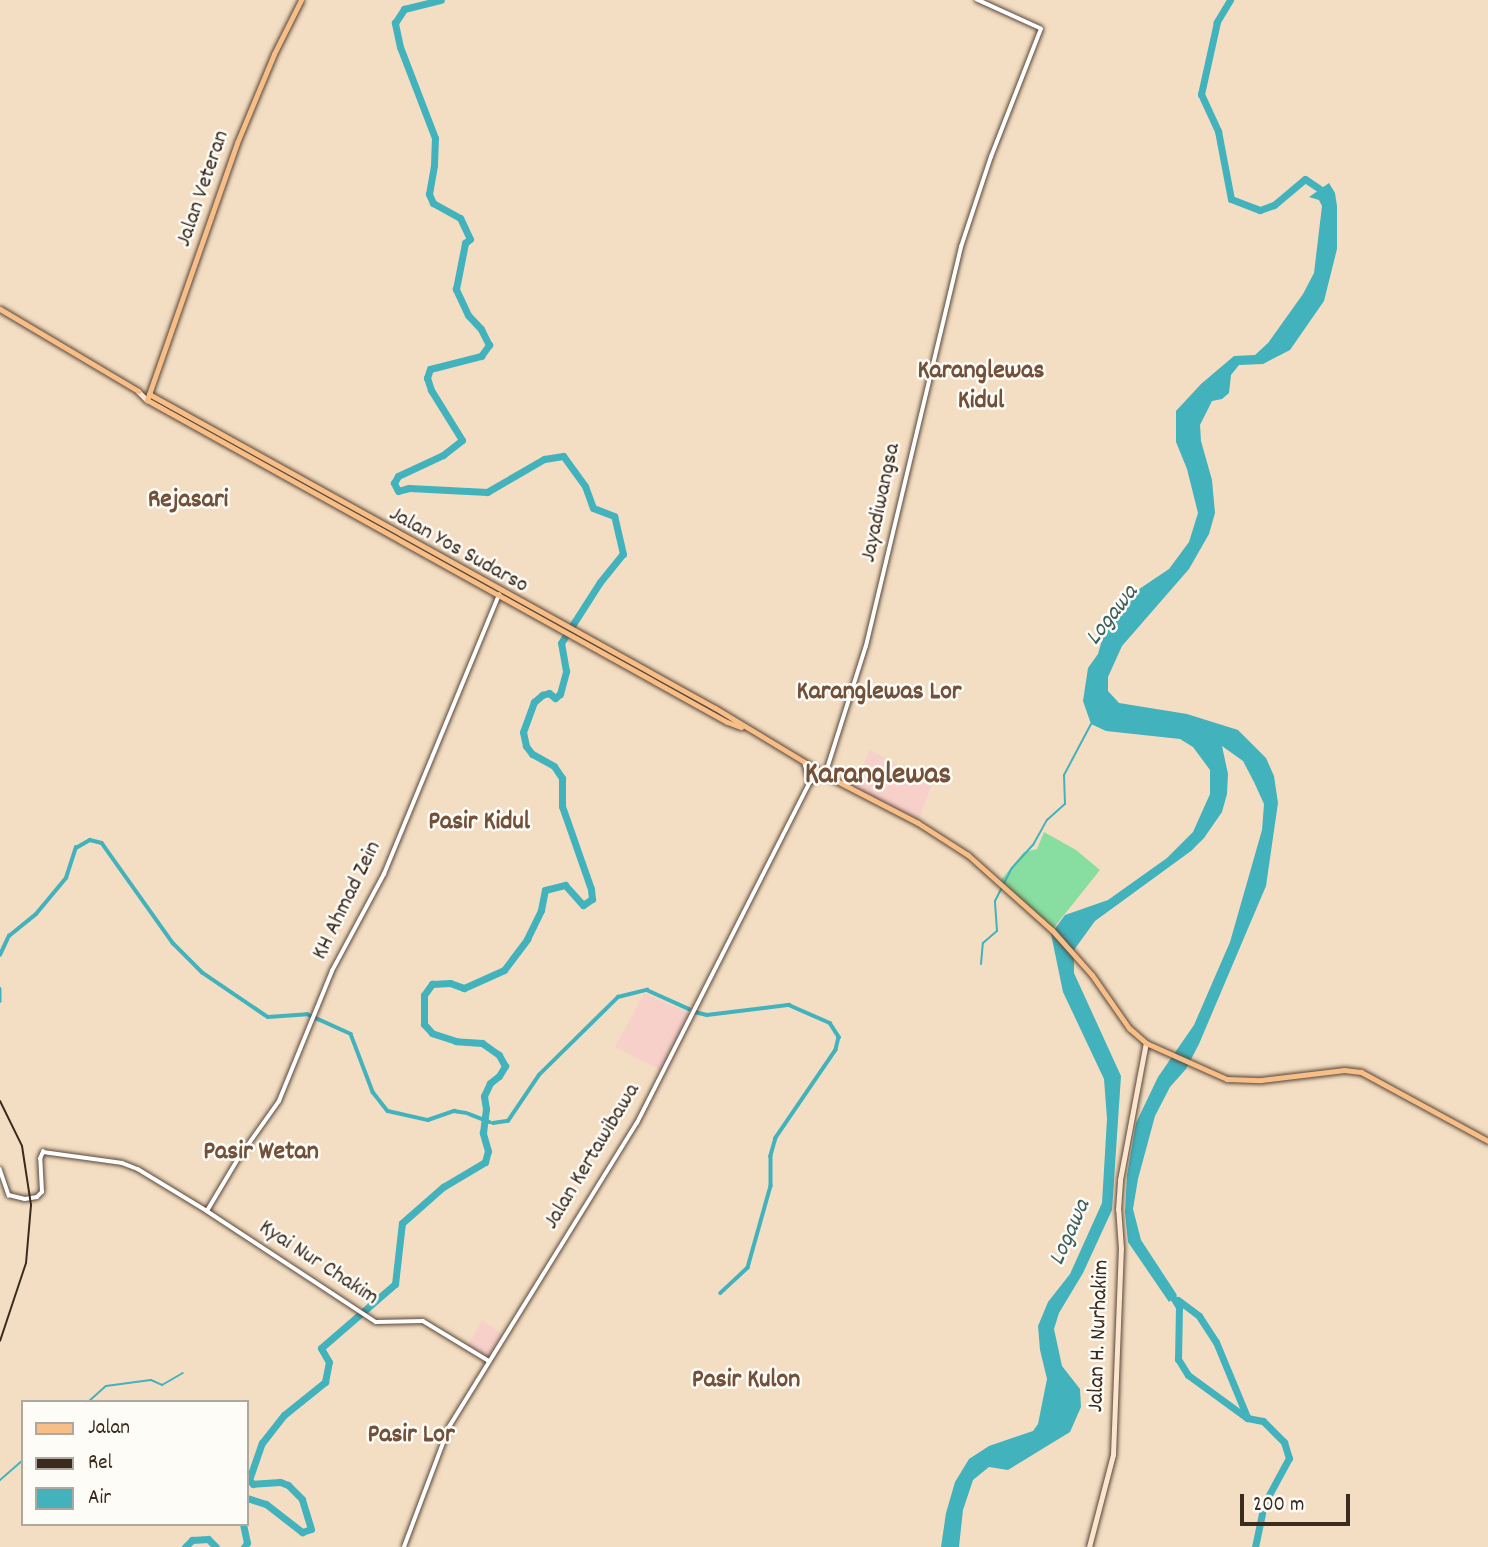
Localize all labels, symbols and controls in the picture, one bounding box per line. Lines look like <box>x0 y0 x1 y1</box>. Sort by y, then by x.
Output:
street label: Jalan Veteran <box>171 127 237 251</box>
district label: Karanglewas Kidul <box>918 356 1044 418</box>
street label: Jayadiwangsa <box>856 441 908 565</box>
district label: Rejasari <box>148 485 228 517</box>
street label: Jalan Yos Sudarso <box>384 501 532 601</box>
water label: Logawa <box>1080 580 1146 652</box>
district label: Karanglewas Lor <box>797 677 961 709</box>
district label: Karanglewas <box>805 759 951 795</box>
district label: Pasir Kidul <box>428 807 530 839</box>
street label: KH Ahmad Zein <box>307 837 389 965</box>
street label: Jalan Kertawibawa <box>539 1079 647 1235</box>
district label: Pasir Wetan <box>203 1137 319 1169</box>
water label: Logawa <box>1044 1196 1098 1270</box>
street label: Kyai Nur Chakim <box>253 1215 383 1313</box>
street label: Jalan H. Nurhakim <box>1084 1259 1116 1413</box>
district label: Pasir Kulon <box>692 1365 800 1397</box>
legend <box>21 1400 248 1526</box>
text: Jalan <box>88 1414 130 1444</box>
district label: Pasir Lor <box>367 1420 455 1452</box>
text: Rel <box>88 1449 112 1479</box>
scale bar <box>1243 1480 1353 1524</box>
text: Air <box>88 1484 111 1514</box>
text: 200 m <box>1253 1491 1304 1521</box>

